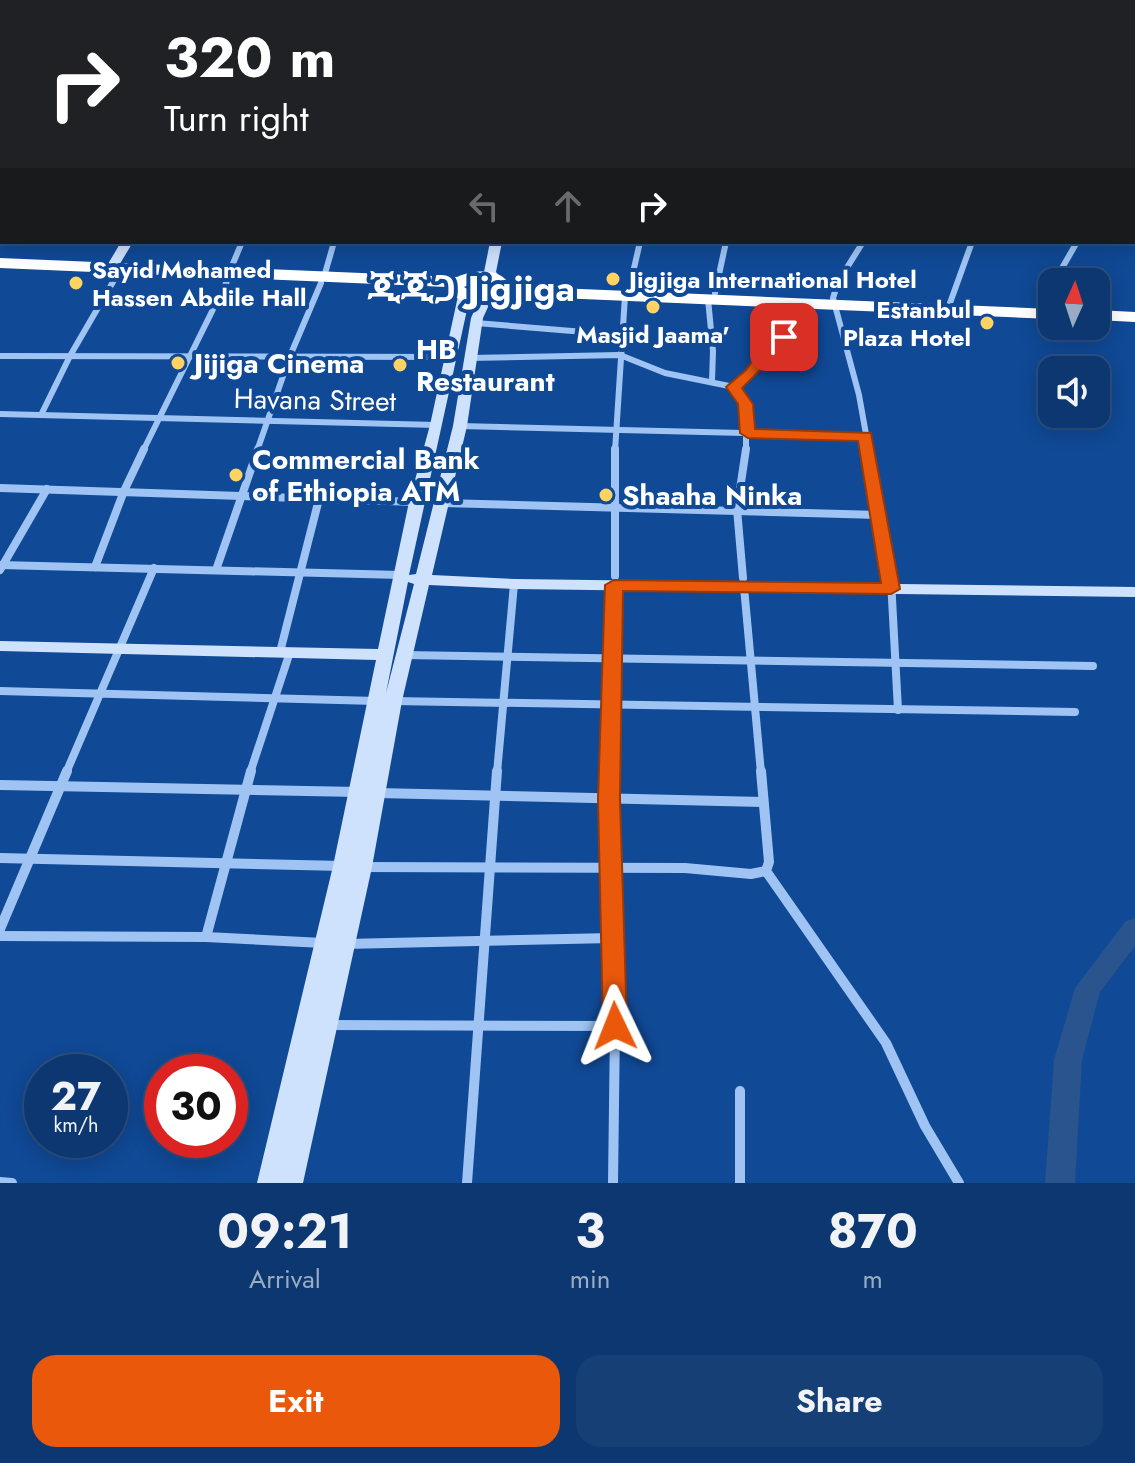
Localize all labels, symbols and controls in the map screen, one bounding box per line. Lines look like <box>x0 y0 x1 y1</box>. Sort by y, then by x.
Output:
text: 320 m <box>164 17 335 98</box>
icon: right <box>32 32 136 136</box>
text: Turn right <box>164 92 309 144</box>
icon: left <box>462 184 506 228</box>
icon: ahead <box>546 184 590 228</box>
icon: right <box>630 184 674 228</box>
place label: Sayid Mohamed Hassen Abdile Hall <box>92 252 307 315</box>
district label: ጂጂጋ Jigjiga <box>367 262 575 314</box>
place label: Jigjiga International Hotel <box>625 262 917 297</box>
north arrow <box>1038 268 1110 340</box>
map controls <box>1038 268 1110 428</box>
marker: Jigjiga International Hotel <box>604 270 622 288</box>
marker: Sayid Mohamed Hassen Abdile Hall <box>67 274 85 292</box>
place label: Estanbul Plaza Hotel <box>843 292 971 355</box>
marker: Masjid Jaama' <box>644 298 662 316</box>
pin <box>750 303 818 371</box>
marker: Estanbul Plaza Hotel <box>978 314 996 332</box>
icon: arrive <box>762 315 806 359</box>
place label: Masjid Jaama' <box>576 317 730 352</box>
place label: HB Restaurant <box>416 329 555 402</box>
place label: Jijiga Cinema <box>189 343 364 384</box>
marker: Jijiga Cinema <box>169 354 187 372</box>
marker: HB Restaurant <box>391 356 409 374</box>
button: sound <box>1038 356 1110 428</box>
street label: Havana Street <box>233 378 397 422</box>
place label: Commercial Bank of Ethiopia ATM <box>252 439 480 512</box>
marker: Commercial Bank of Ethiopia ATM <box>227 466 245 484</box>
place label: Shaaha Ninka <box>622 475 802 516</box>
marker: Shaaha Ninka <box>597 486 615 504</box>
position arrow <box>573 984 657 1068</box>
speed limit sign: 30 <box>144 1054 248 1158</box>
text: 27 <box>51 1067 101 1125</box>
text: km/h <box>53 1111 99 1140</box>
text: 09:21 <box>217 1197 352 1266</box>
text: 3 <box>575 1197 605 1266</box>
text: 870 <box>828 1197 918 1266</box>
text: Arrival <box>249 1260 321 1298</box>
text: min <box>570 1260 610 1298</box>
text: m <box>863 1260 883 1298</box>
button: Exit <box>32 1355 560 1447</box>
button: Share <box>576 1355 1103 1447</box>

